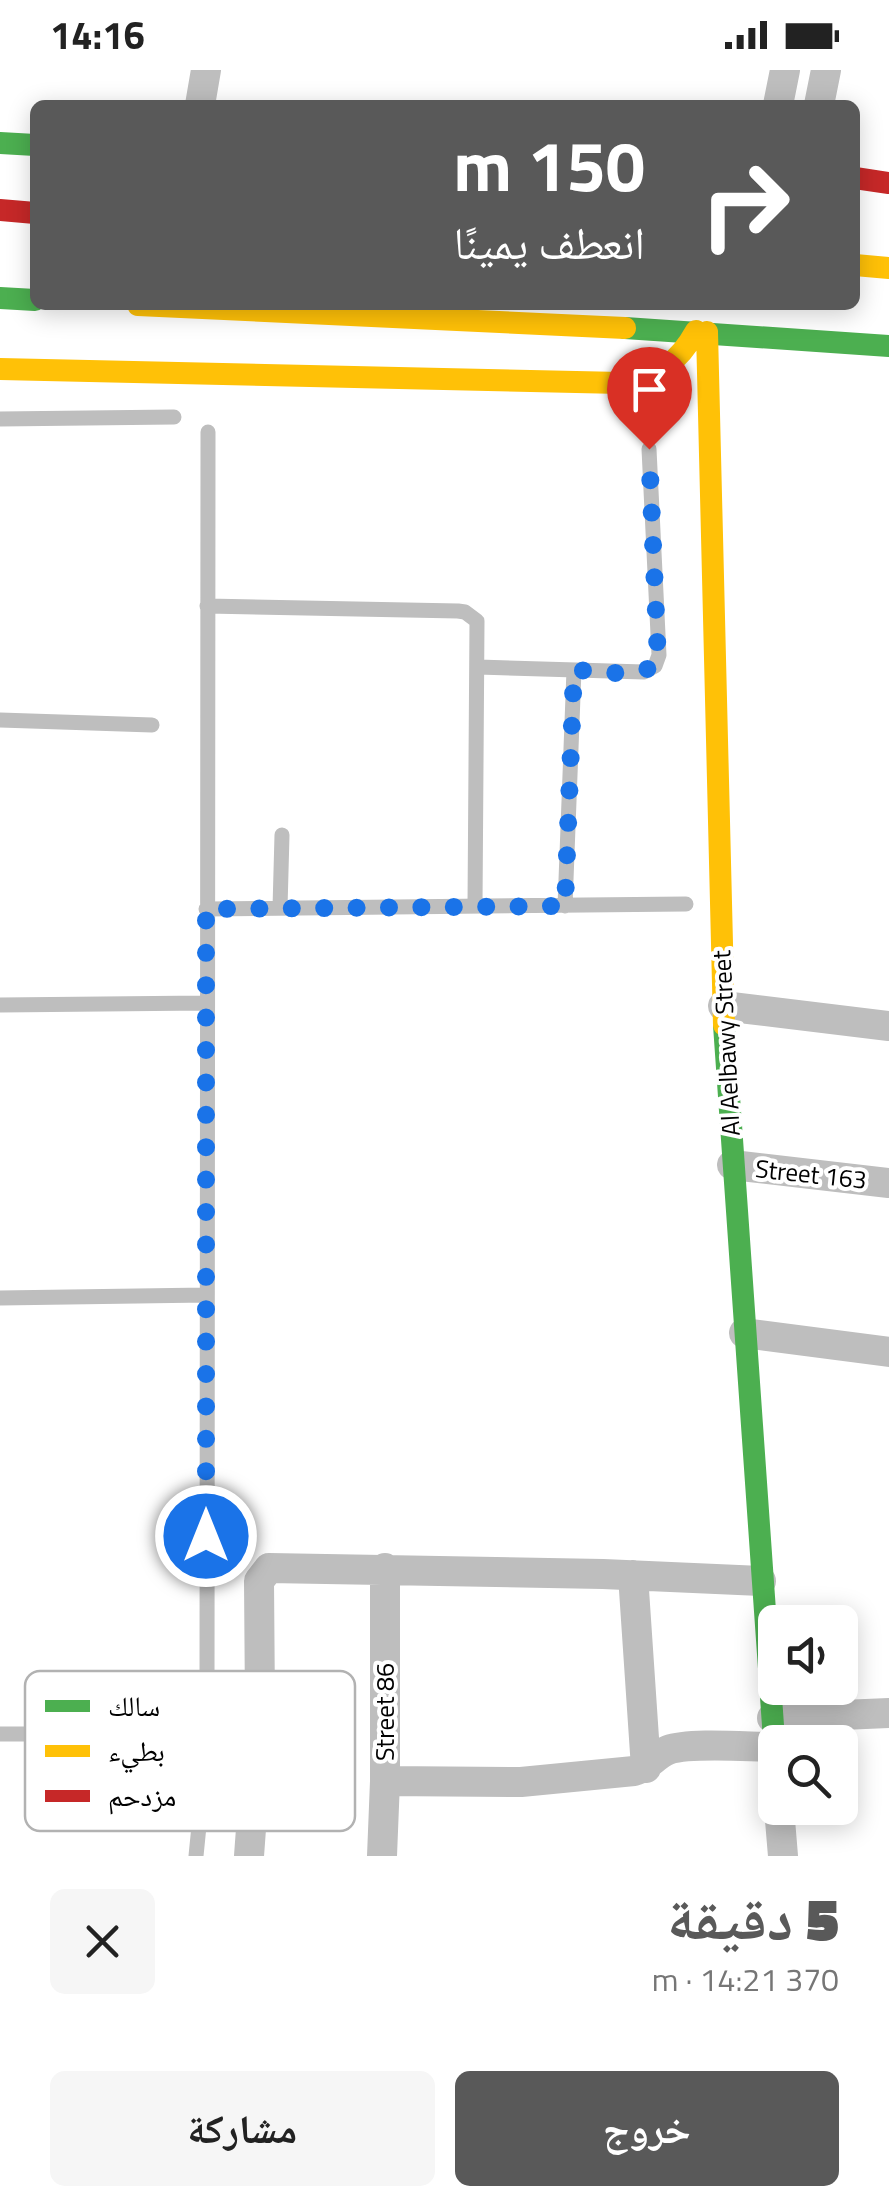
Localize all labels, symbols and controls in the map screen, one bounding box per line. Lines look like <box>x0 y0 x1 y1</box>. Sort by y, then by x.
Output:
text: 14:16 <box>50 6 145 64</box>
text: 150 m <box>453 112 645 218</box>
icon: right <box>680 140 810 270</box>
text: انعطف يمينًا <box>454 208 645 276</box>
pin <box>607 347 692 450</box>
icon: arrive <box>622 362 677 417</box>
street label: Al Aelbawy Street <box>702 949 750 1137</box>
street label: Street 163 <box>753 1149 869 1199</box>
position arrow <box>154 1484 258 1588</box>
map controls <box>758 1605 858 1825</box>
button: sound <box>758 1605 858 1705</box>
street label: Street 86 <box>366 1663 404 1761</box>
legend <box>25 1671 355 1831</box>
text: سالك <box>108 1684 160 1727</box>
button: search <box>758 1725 858 1825</box>
text: بطيء <box>108 1729 165 1774</box>
text: مزدحم <box>108 1774 176 1817</box>
text: 5 دقيقة <box>667 1872 839 1963</box>
button: close <box>50 1889 155 1994</box>
text: 370 m · 14:21 <box>652 1955 839 2003</box>
button: مشاركة <box>50 2071 435 2186</box>
button: خروج <box>455 2071 839 2186</box>

